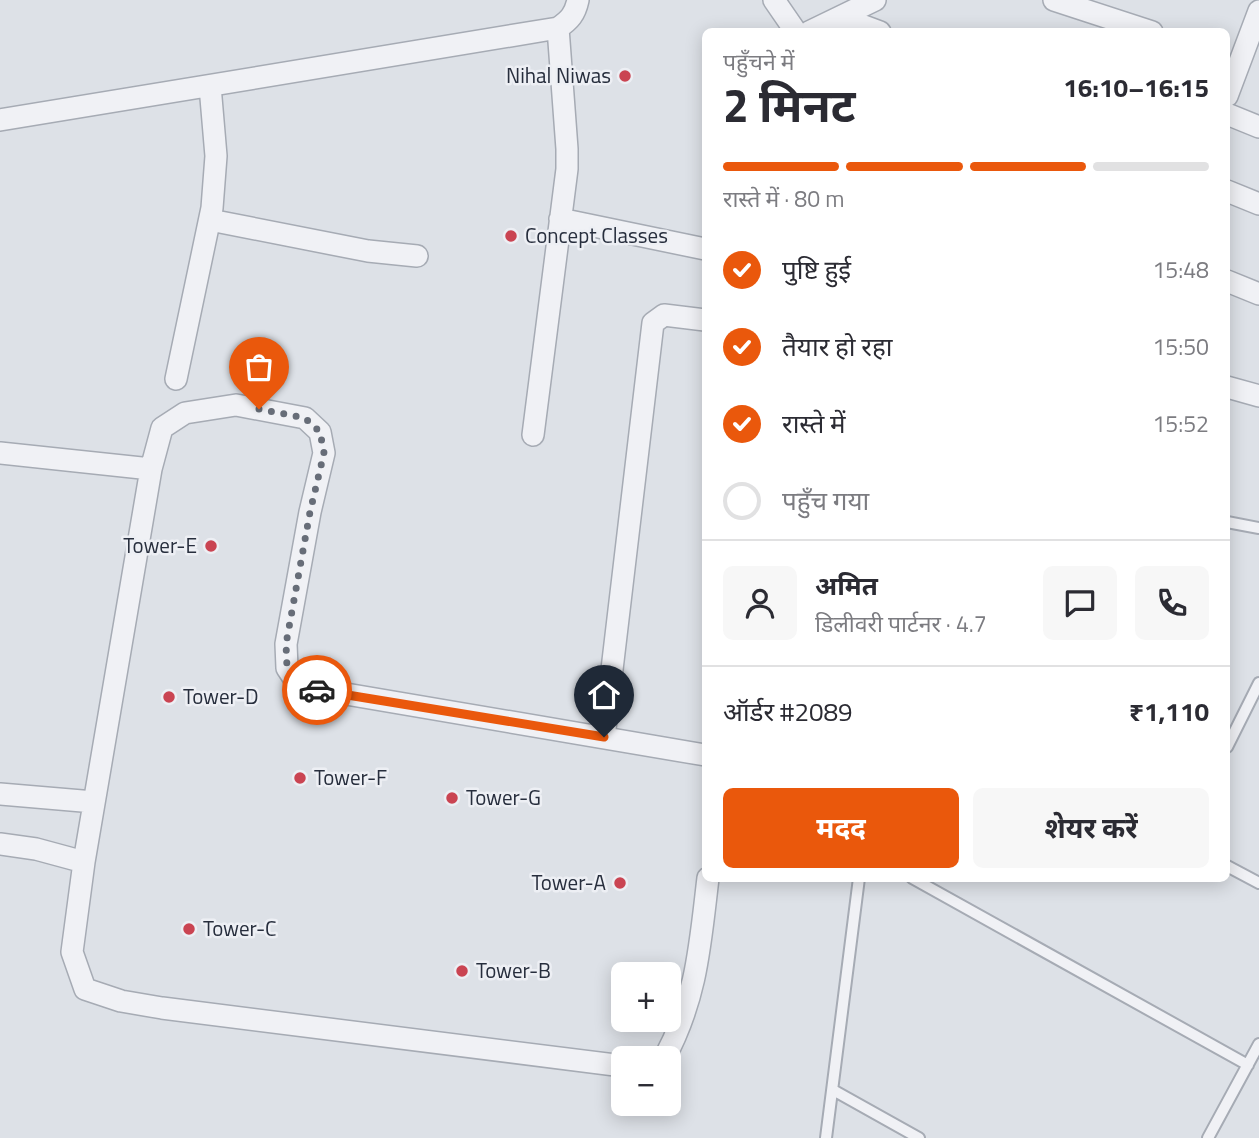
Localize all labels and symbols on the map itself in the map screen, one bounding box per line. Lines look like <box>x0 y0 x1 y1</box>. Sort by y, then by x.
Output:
place label: Nihal Niwas <box>506 59 611 91</box>
marker: Nihal Niwas <box>617 68 633 84</box>
place label: Concept Classes <box>525 219 668 251</box>
marker: Concept Classes <box>503 228 519 244</box>
pin <box>229 337 289 409</box>
place label: Tower-E <box>123 529 197 561</box>
marker: Tower-E <box>203 538 219 554</box>
courier <box>282 655 352 725</box>
pin <box>574 665 634 737</box>
place label: Tower-D <box>183 680 259 712</box>
marker: Tower-D <box>161 689 177 705</box>
place label: Tower-F <box>314 761 387 793</box>
marker: Tower-F <box>292 770 308 786</box>
place label: Tower-G <box>466 781 541 813</box>
marker: Tower-G <box>444 790 460 806</box>
place label: Tower-A <box>532 866 606 898</box>
marker: Tower-A <box>612 875 628 891</box>
place label: Tower-C <box>203 912 277 944</box>
marker: Tower-C <box>181 921 197 937</box>
place label: Tower-B <box>476 954 551 986</box>
marker: Tower-B <box>454 963 470 979</box>

